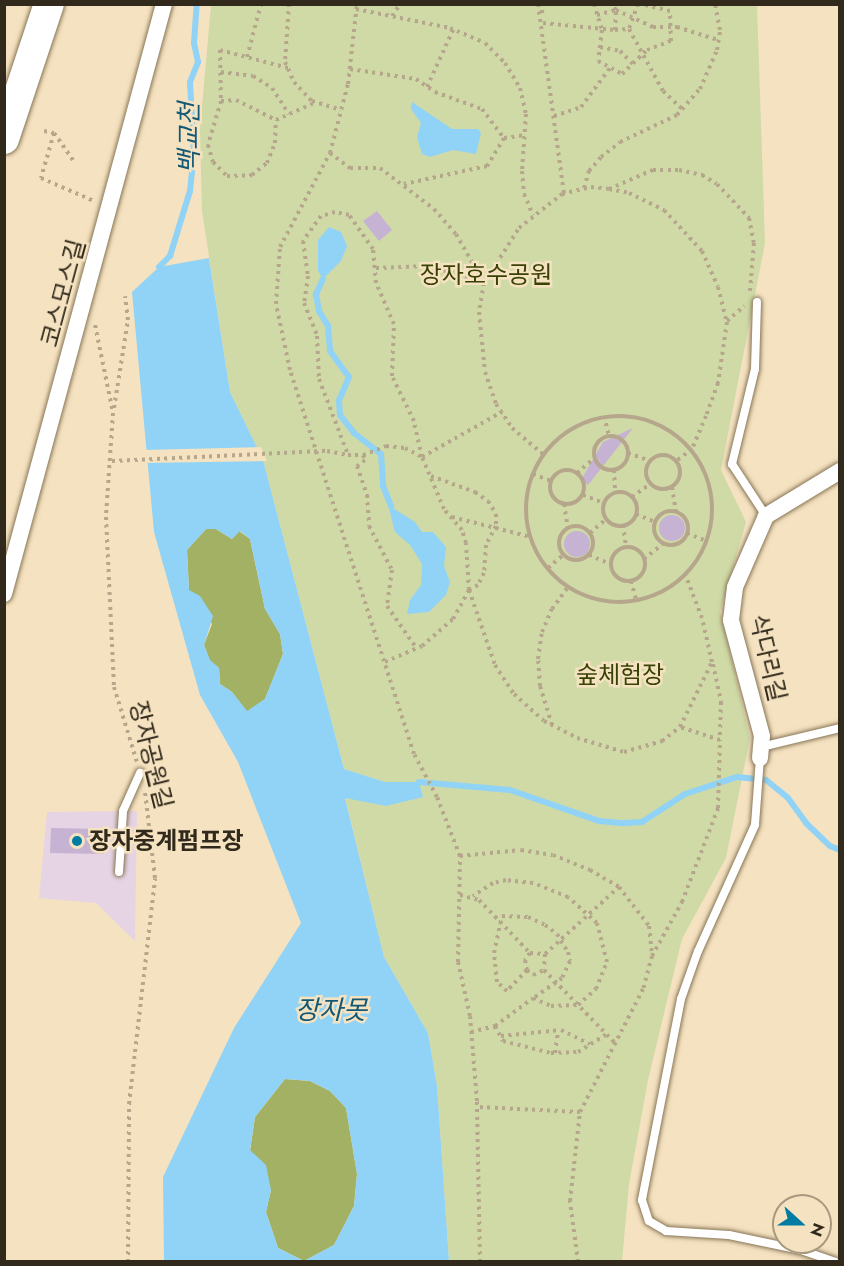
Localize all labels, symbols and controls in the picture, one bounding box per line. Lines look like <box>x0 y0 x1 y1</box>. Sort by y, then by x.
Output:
water label: 백교천 <box>174 102 206 174</box>
street label: 코스모스길 <box>35 236 91 350</box>
park label: 장자호수공원 <box>420 261 552 289</box>
street label: 삭다리길 <box>744 612 792 704</box>
park label: 숲체험장 <box>576 661 664 689</box>
street label: 장자공원길 <box>124 698 178 812</box>
place label: 장자중계펌프장 <box>89 827 244 855</box>
marker: 장자중계펌프장 <box>70 834 84 848</box>
water label: 장자못 <box>295 995 367 1027</box>
north arrow <box>772 1194 832 1254</box>
text: N <box>804 1220 830 1240</box>

